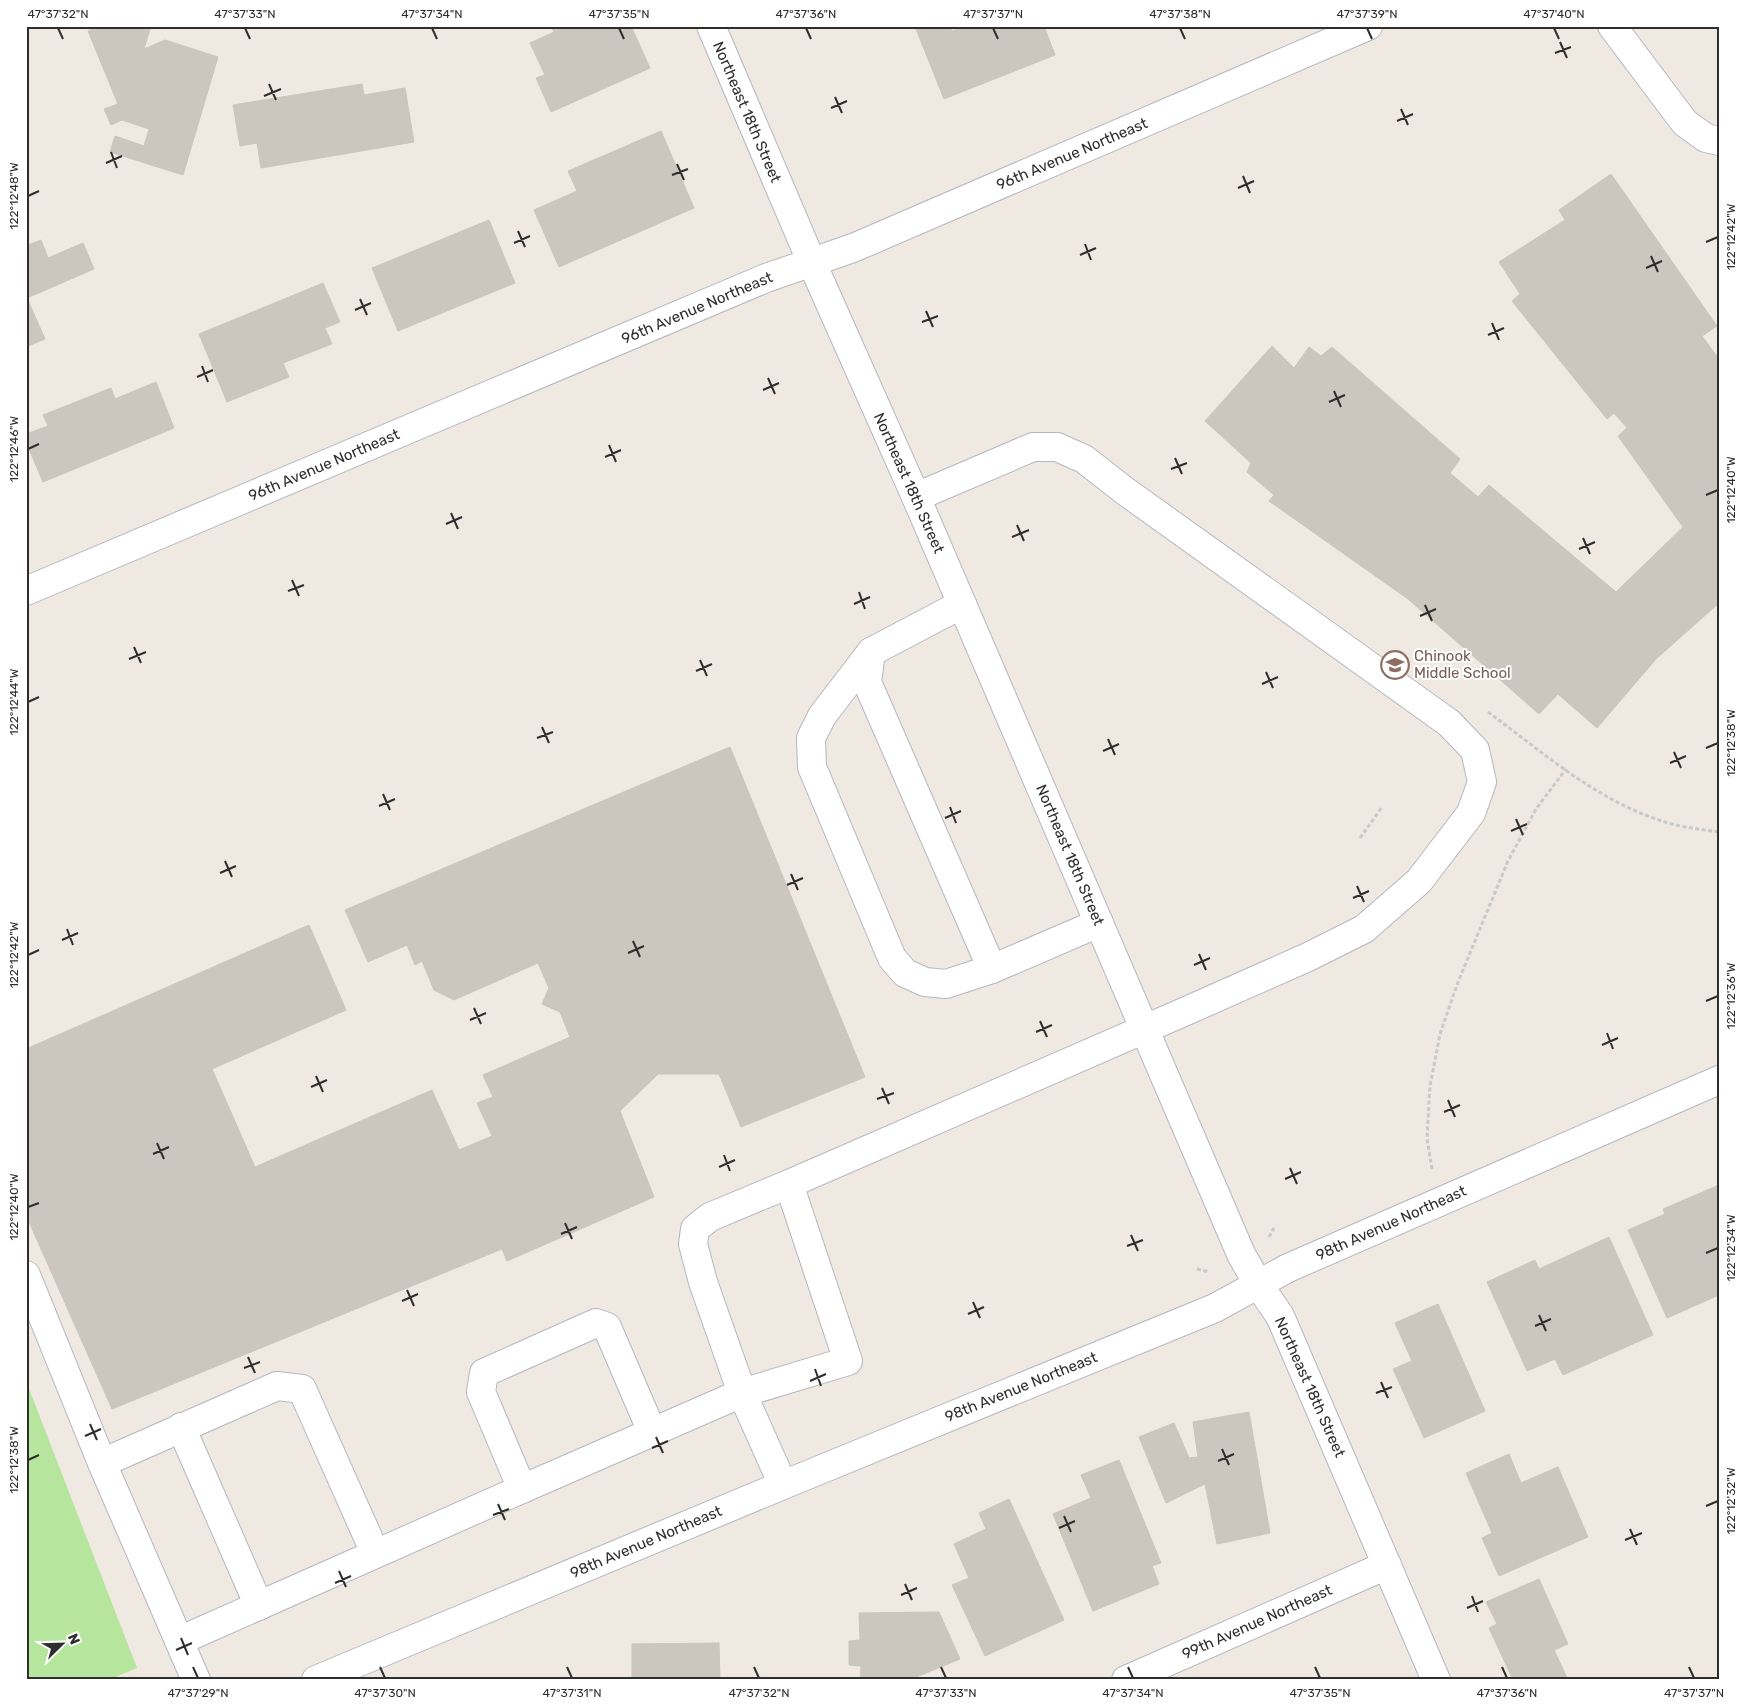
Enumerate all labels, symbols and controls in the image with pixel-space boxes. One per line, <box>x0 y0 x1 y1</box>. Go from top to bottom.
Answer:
text: 47°37'32"N <box>27 7 89 21</box>
text: 47°37'33"N <box>214 7 276 21</box>
text: 47°37'34"N <box>401 7 463 21</box>
text: 47°37'35"N <box>588 7 650 21</box>
text: 47°37'36"N <box>776 7 836 21</box>
text: 47°37'37"N <box>963 7 1023 21</box>
text: 47°37'38"N <box>1149 7 1211 21</box>
text: 47°37'39"N <box>1336 7 1398 21</box>
text: 47°37'40"N <box>1523 7 1585 21</box>
street label: Northeast 18th Street <box>709 39 785 185</box>
street label: 96th Avenue Northeast <box>994 114 1150 194</box>
text: 122°12'48"W <box>7 162 21 230</box>
text: 122°12'42"W <box>1724 203 1738 270</box>
street label: 96th Avenue Northeast <box>619 268 775 348</box>
street label: Northeast 18th Street <box>870 410 948 556</box>
text: 122°12'46"W <box>7 415 21 482</box>
street label: 96th Avenue Northeast <box>246 425 402 505</box>
text: 122°12'40"W <box>1724 456 1738 524</box>
place label: Chinook Middle School <box>1414 647 1511 682</box>
school or university icon: Chinook Middle School <box>1380 650 1410 680</box>
text: 122°12'44"W <box>7 668 21 735</box>
text: 122°12'38"W <box>1724 709 1738 777</box>
street label: Northeast 18th Street <box>1032 782 1108 928</box>
text: 122°12'42"W <box>7 921 21 988</box>
text: 122°12'36"W <box>1724 962 1738 1029</box>
text: 122°12'40"W <box>7 1173 21 1241</box>
street label: 98th Avenue Northeast <box>1313 1182 1469 1264</box>
text: 122°12'34"W <box>1724 1214 1738 1282</box>
street label: Northeast 18th Street <box>1271 1314 1349 1460</box>
street label: 98th Avenue Northeast <box>942 1348 1100 1426</box>
text: 122°12'38"W <box>7 1426 21 1494</box>
text: 122°12'32"W <box>1724 1467 1738 1535</box>
street label: 98th Avenue Northeast <box>568 1502 725 1582</box>
street label: 99th Avenue Northeast <box>1179 1581 1335 1663</box>
north arrow <box>38 1618 88 1668</box>
text: N <box>64 1631 83 1647</box>
text: 47°37'29"N <box>167 1686 229 1700</box>
text: 47°37'30"N <box>354 1686 416 1700</box>
text: 47°37'31"N <box>543 1686 602 1700</box>
text: 47°37'32"N <box>728 1686 790 1700</box>
text: 47°37'33"N <box>915 1686 977 1700</box>
text: 47°37'34"N <box>1102 1686 1164 1700</box>
text: 47°37'35"N <box>1289 1686 1351 1700</box>
text: 47°37'36"N <box>1477 1686 1537 1700</box>
text: 47°37'37"N <box>1664 1686 1724 1700</box>

